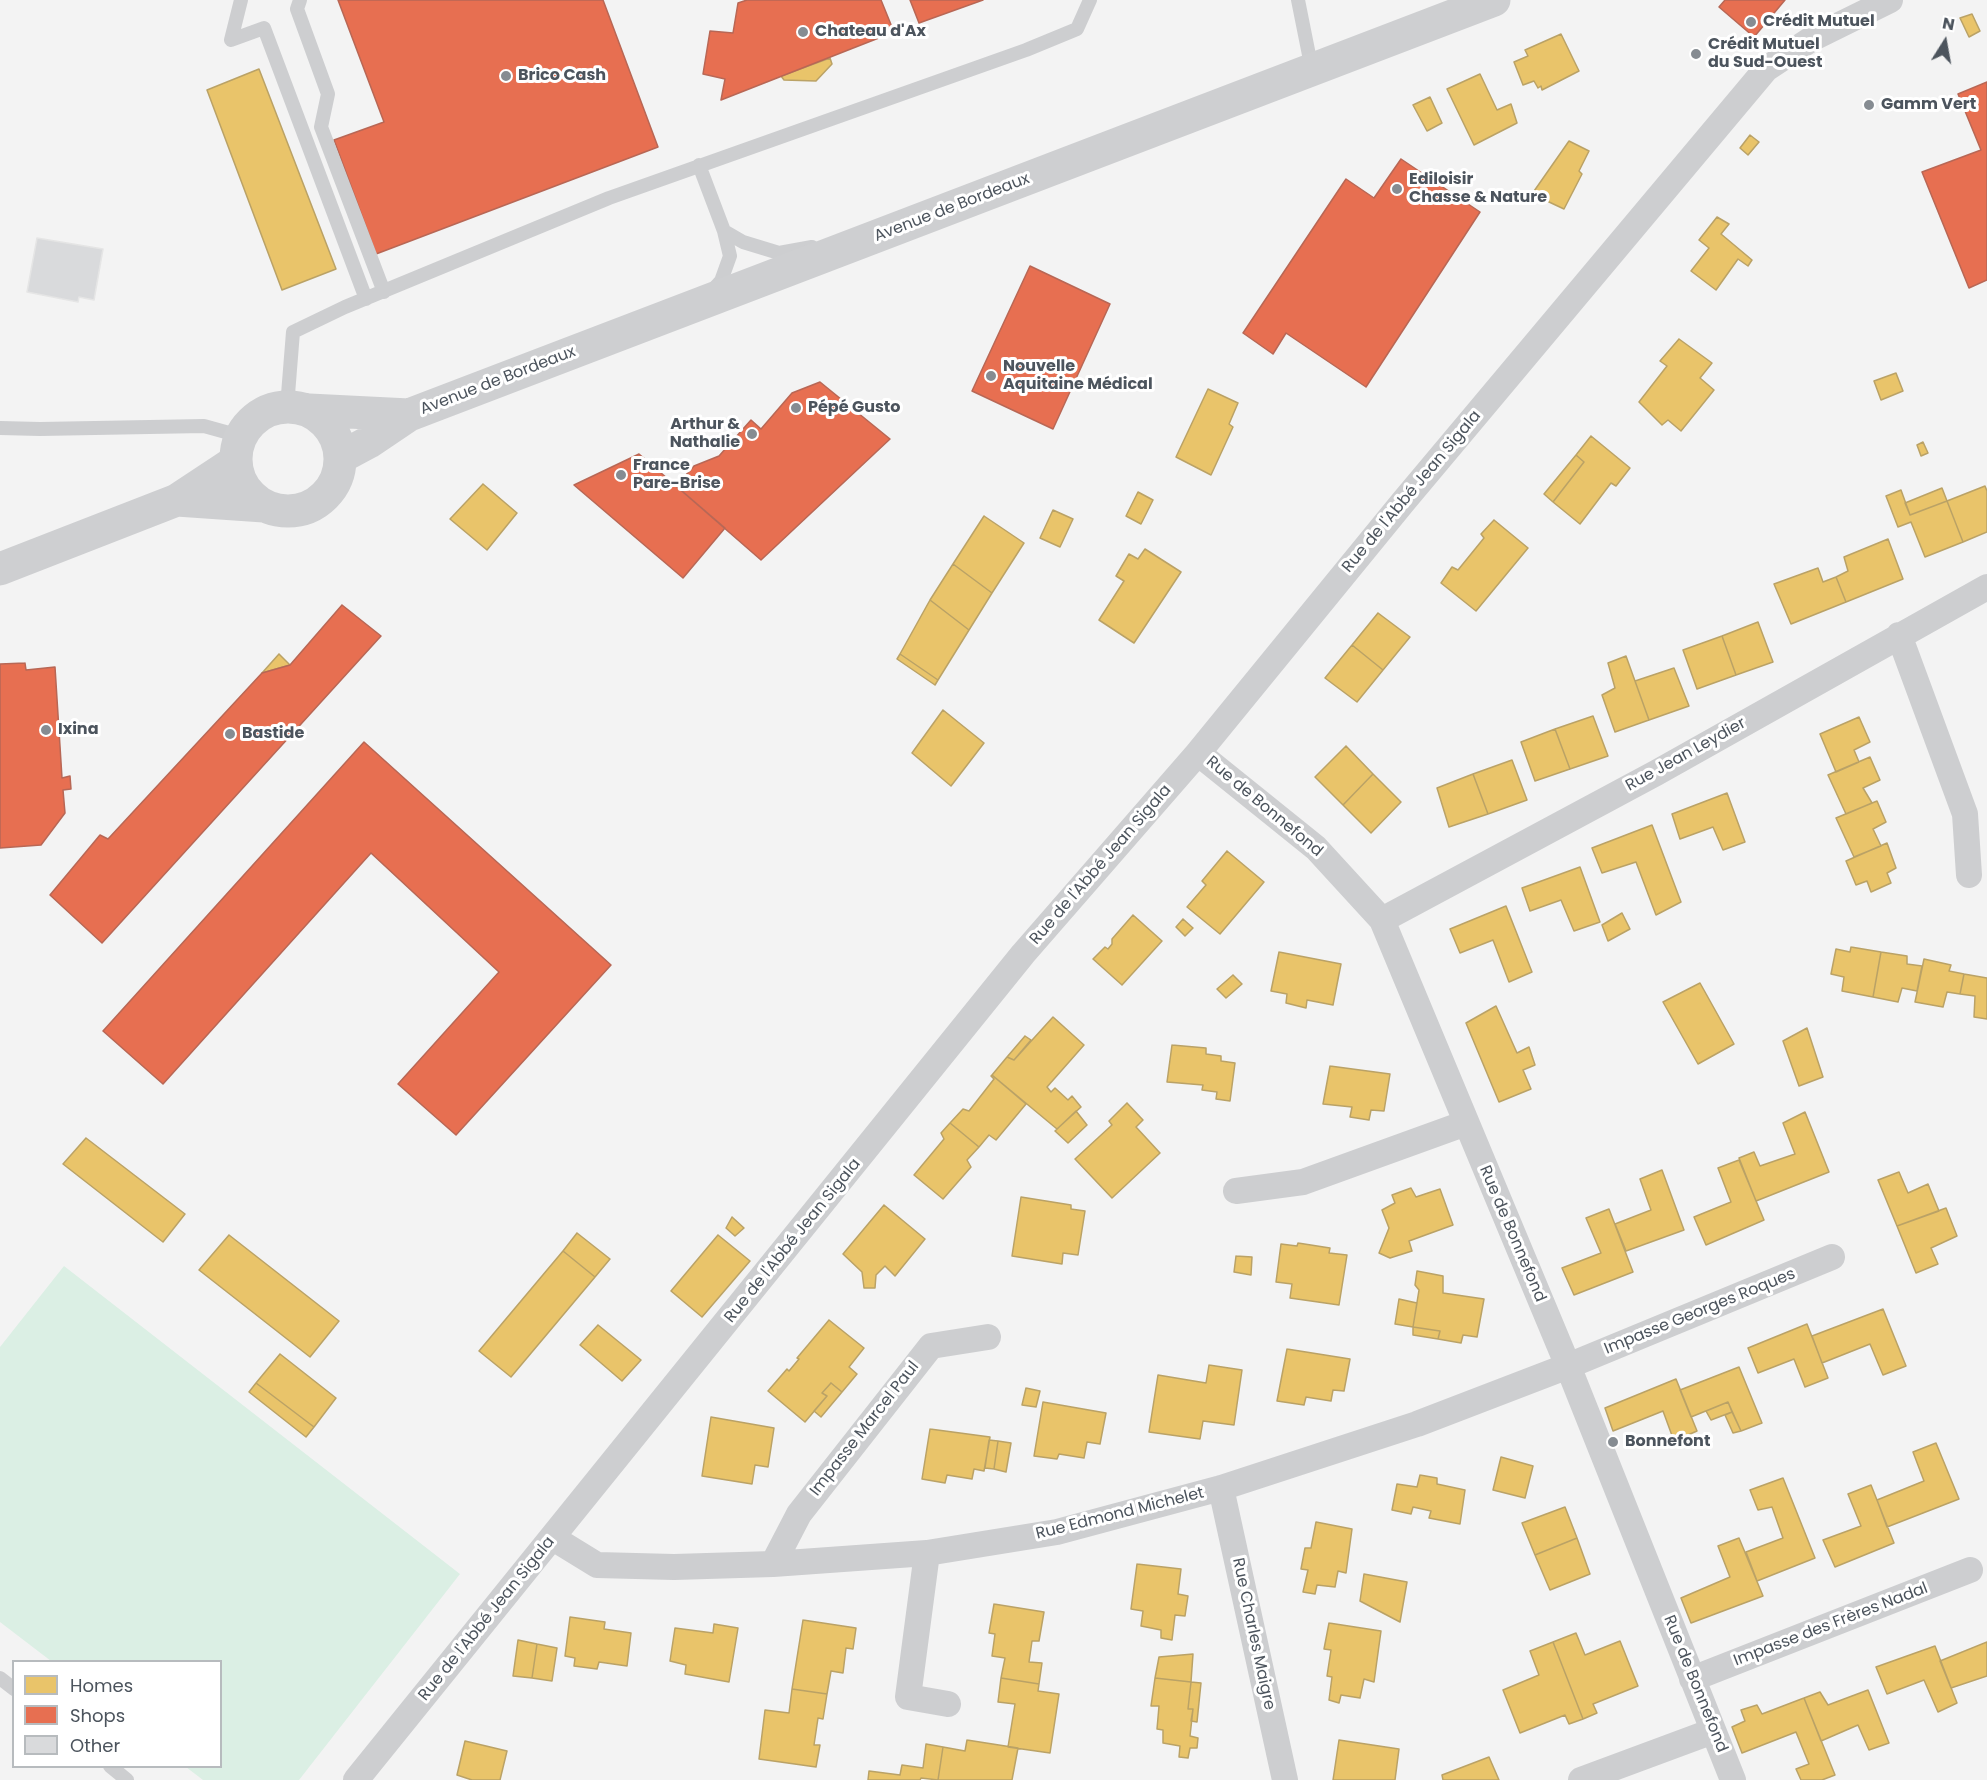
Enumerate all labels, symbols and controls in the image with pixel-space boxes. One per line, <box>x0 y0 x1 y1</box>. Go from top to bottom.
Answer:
text: N <box>1940 11 1957 36</box>
place label: Crédit Mutuel <box>1763 12 1875 32</box>
north arrow <box>1915 12 1975 72</box>
marker: Crédit Mutuel <box>1744 15 1758 29</box>
place label: Chateau d'Ax <box>815 22 926 42</box>
marker: Chateau d'Ax <box>796 25 810 39</box>
place label: Crédit Mutuel du Sud-Ouest <box>1708 35 1822 73</box>
marker: Crédit Mutuel du Sud-Ouest <box>1689 47 1703 61</box>
place label: Brico Cash <box>518 66 606 86</box>
marker: Brico Cash <box>499 69 513 83</box>
place label: Gamm Vert <box>1881 95 1976 115</box>
marker: Gamm Vert <box>1862 98 1876 112</box>
street label: Avenue de Bordeaux <box>872 170 1032 246</box>
place label: Ediloisir Chasse & Nature <box>1409 170 1547 208</box>
marker: Ediloisir Chasse & Nature <box>1390 182 1404 196</box>
street label: Avenue de Bordeaux <box>418 343 578 419</box>
place label: Nouvelle Aquitaine Médical <box>1003 357 1153 395</box>
marker: Nouvelle Aquitaine Médical <box>984 369 998 383</box>
place label: Pépé Gusto <box>808 398 901 418</box>
marker: Pépé Gusto <box>789 401 803 415</box>
street label: Rue de l'Abbé Jean Sigala <box>1339 407 1485 577</box>
place label: Arthur & Nathalie <box>670 415 740 453</box>
marker: Arthur & Nathalie <box>745 427 759 441</box>
place label: France Pare-Brise <box>633 456 721 494</box>
marker: France Pare-Brise <box>614 468 628 482</box>
street label: Rue Jean Leydier <box>1623 714 1749 796</box>
place label: Ixina <box>58 720 98 740</box>
marker: Ixina <box>39 723 53 737</box>
place label: Bastide <box>242 724 304 744</box>
marker: Bastide <box>223 727 237 741</box>
street label: Rue de Bonnefond <box>1202 753 1326 861</box>
street label: Rue de l'Abbé Jean Sigala <box>1026 781 1176 949</box>
street label: Rue de l'Abbé Jean Sigala <box>721 1155 865 1327</box>
street label: Rue de Bonnefond <box>1475 1163 1549 1305</box>
street label: Impasse Georges Roques <box>1602 1265 1798 1359</box>
street label: Impasse Marcel Paul <box>806 1358 924 1500</box>
place label: Bonnefont <box>1625 1432 1710 1452</box>
marker: Bonnefont <box>1606 1435 1620 1449</box>
street label: Rue Edmond Michelet <box>1034 1484 1206 1544</box>
street label: Rue de l'Abbé Jean Sigala <box>415 1533 559 1705</box>
street label: Rue Charles Maigre <box>1227 1556 1279 1712</box>
street label: Impasse des Frères Nadal <box>1731 1579 1931 1671</box>
street label: Rue de Bonnefond <box>1659 1613 1731 1755</box>
legend <box>12 1660 222 1768</box>
text: Homes <box>70 1673 133 1698</box>
text: Shops <box>70 1703 125 1728</box>
text: Other <box>70 1733 120 1758</box>

